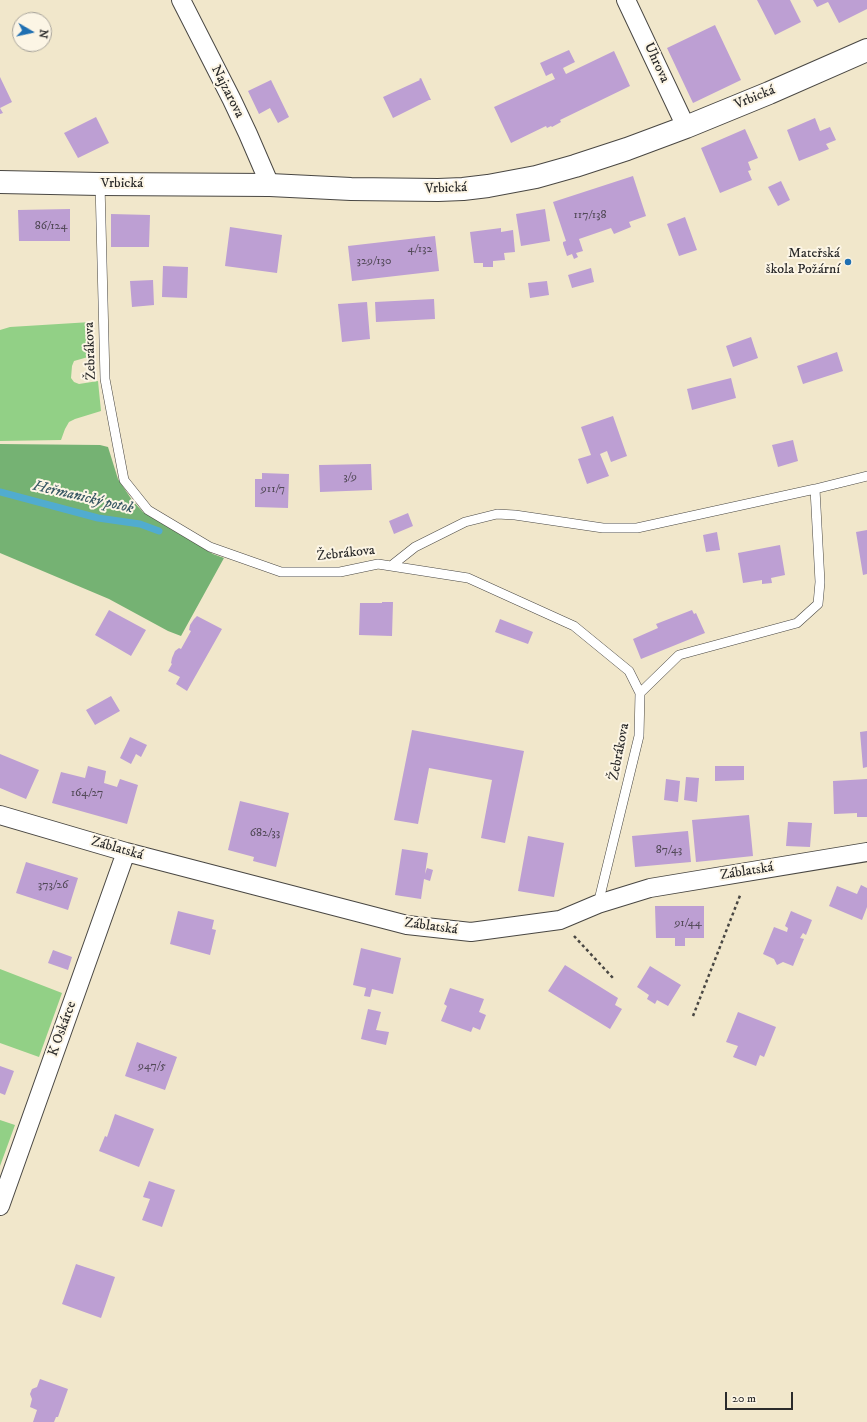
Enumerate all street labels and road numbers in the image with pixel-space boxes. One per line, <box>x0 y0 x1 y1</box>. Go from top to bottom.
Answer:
street label: Uhrova <box>639 40 673 86</box>
street label: Najzarova <box>207 63 247 121</box>
street label: Vrbická <box>732 82 778 114</box>
street label: Vrbická <box>101 176 143 192</box>
street label: Vrbická <box>425 180 467 198</box>
street label: Žebrákova <box>82 322 100 380</box>
street label: Žebrákova <box>316 543 376 565</box>
street label: Žebrákova <box>606 722 634 782</box>
street label: Záblatská <box>89 834 145 864</box>
street label: Záblatská <box>719 860 775 884</box>
street label: Záblatská <box>403 915 459 939</box>
street label: K Oskárce <box>45 999 81 1059</box>

